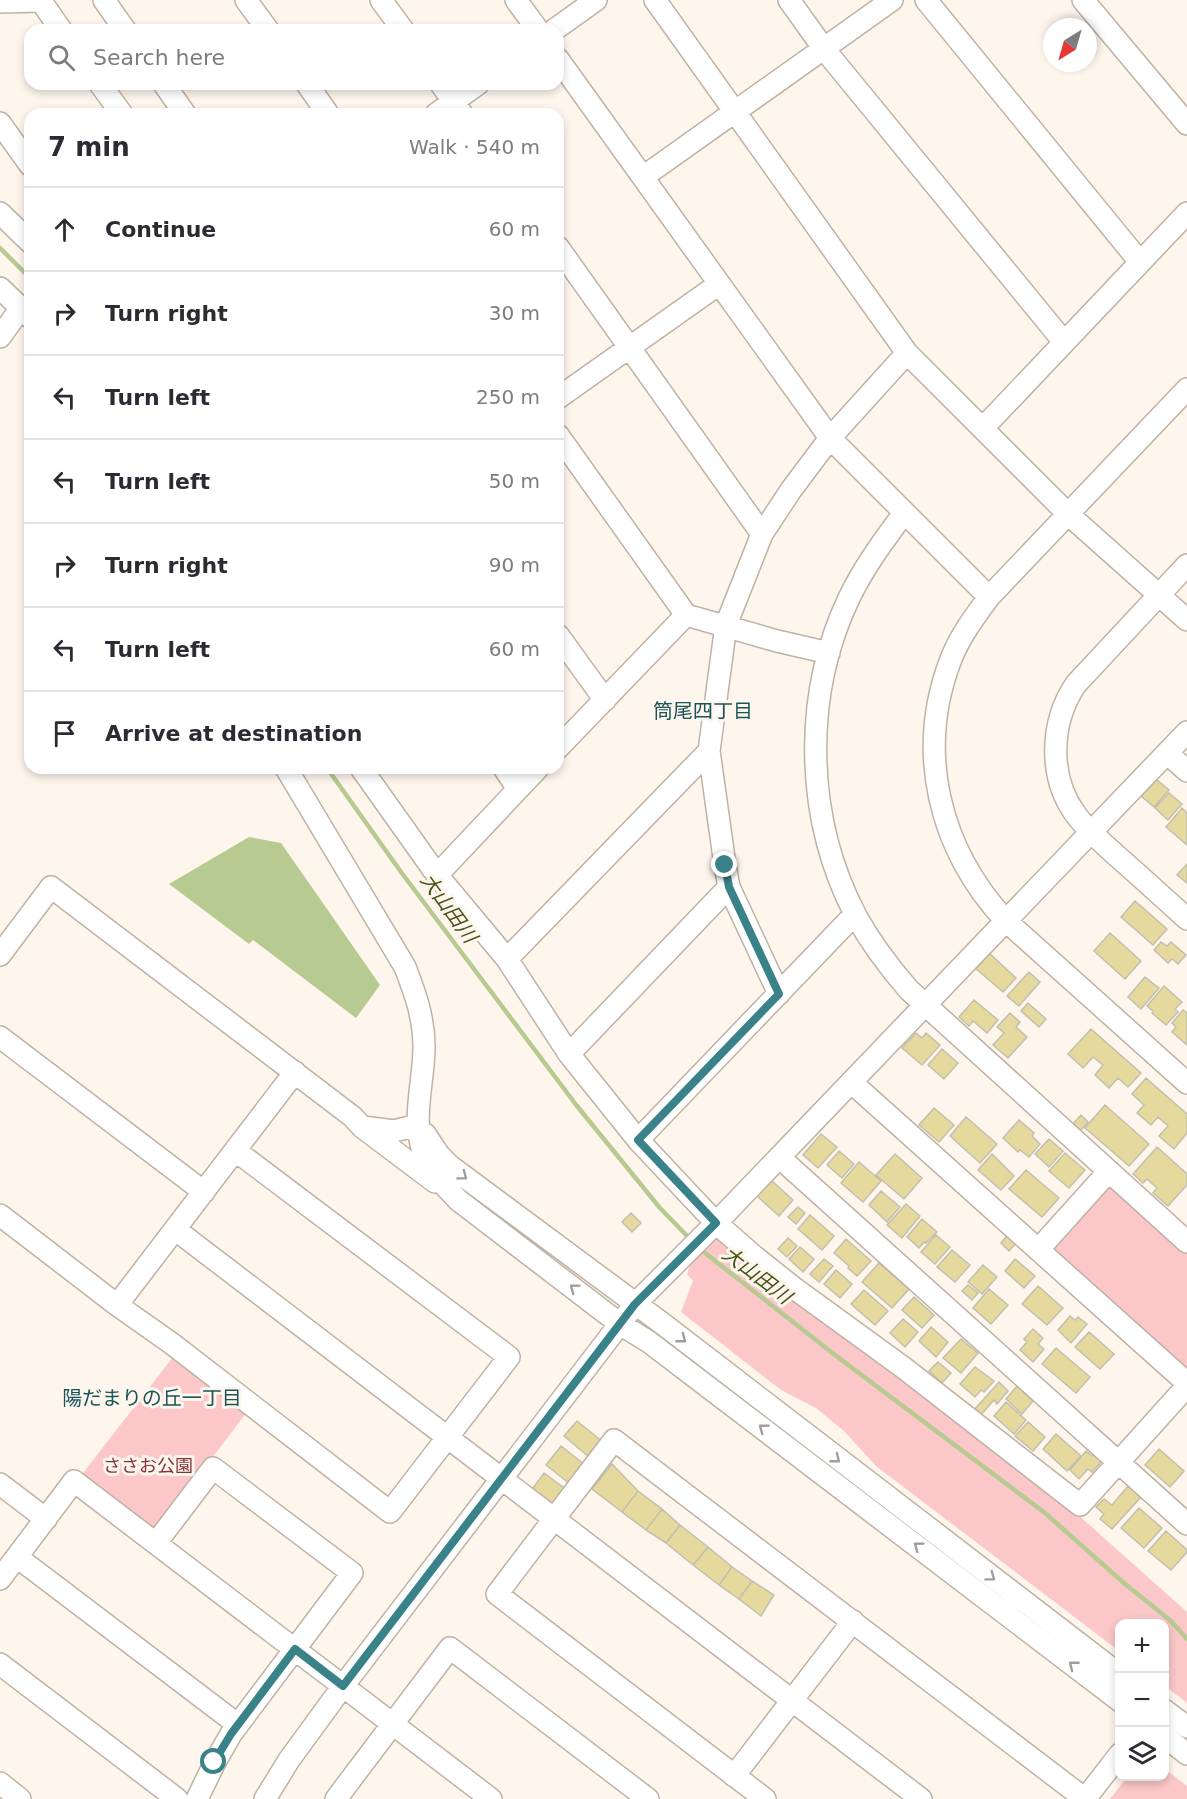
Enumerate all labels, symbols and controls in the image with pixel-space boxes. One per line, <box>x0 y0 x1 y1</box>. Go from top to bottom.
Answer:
north arrow <box>1043 18 1097 72</box>
search box <box>24 24 564 90</box>
icon: search <box>45 41 78 74</box>
text: Search here <box>93 45 225 70</box>
text: 7 min <box>48 132 130 162</box>
text: Walk · 540 m <box>409 135 540 159</box>
icon: ahead <box>48 213 81 246</box>
text: Continue <box>105 217 216 242</box>
text: 60 m <box>489 217 540 241</box>
icon: right <box>48 297 81 330</box>
text: Turn right <box>105 301 228 326</box>
text: 30 m <box>489 301 540 325</box>
icon: left <box>48 381 81 414</box>
text: Turn left <box>105 385 210 410</box>
text: 250 m <box>476 385 540 409</box>
icon: left <box>48 465 81 498</box>
text: Turn left <box>105 469 210 494</box>
text: 50 m <box>489 469 540 493</box>
icon: right <box>48 549 81 582</box>
text: Turn right <box>105 553 228 578</box>
text: 90 m <box>489 553 540 577</box>
icon: left <box>48 633 81 666</box>
text: Turn left <box>105 637 210 662</box>
text: 60 m <box>489 637 540 661</box>
district label: 筒尾四丁目 <box>653 699 753 723</box>
icon: arrive <box>48 717 81 750</box>
text: Arrive at destination <box>105 721 362 746</box>
route end <box>711 851 737 877</box>
water label: 大山田川 <box>416 869 483 949</box>
one-way arrow <box>457 1169 468 1180</box>
water label: 大山田川 <box>718 1241 798 1310</box>
one-way arrow <box>569 1284 580 1295</box>
one-way arrow <box>675 1332 686 1343</box>
district label: 陽だまりの丘一丁目 <box>62 1386 242 1410</box>
one-way arrow <box>759 1425 770 1436</box>
one-way arrow <box>829 1451 840 1462</box>
park label: ささお公園 <box>103 1455 193 1476</box>
one-way arrow <box>914 1543 925 1554</box>
one-way arrow <box>984 1570 995 1581</box>
map controls <box>1115 1619 1169 1781</box>
button: + <box>1115 1619 1169 1673</box>
one-way arrow <box>1069 1662 1080 1673</box>
button: − <box>1115 1673 1169 1727</box>
button: layers <box>1115 1727 1169 1781</box>
route start <box>200 1748 226 1774</box>

